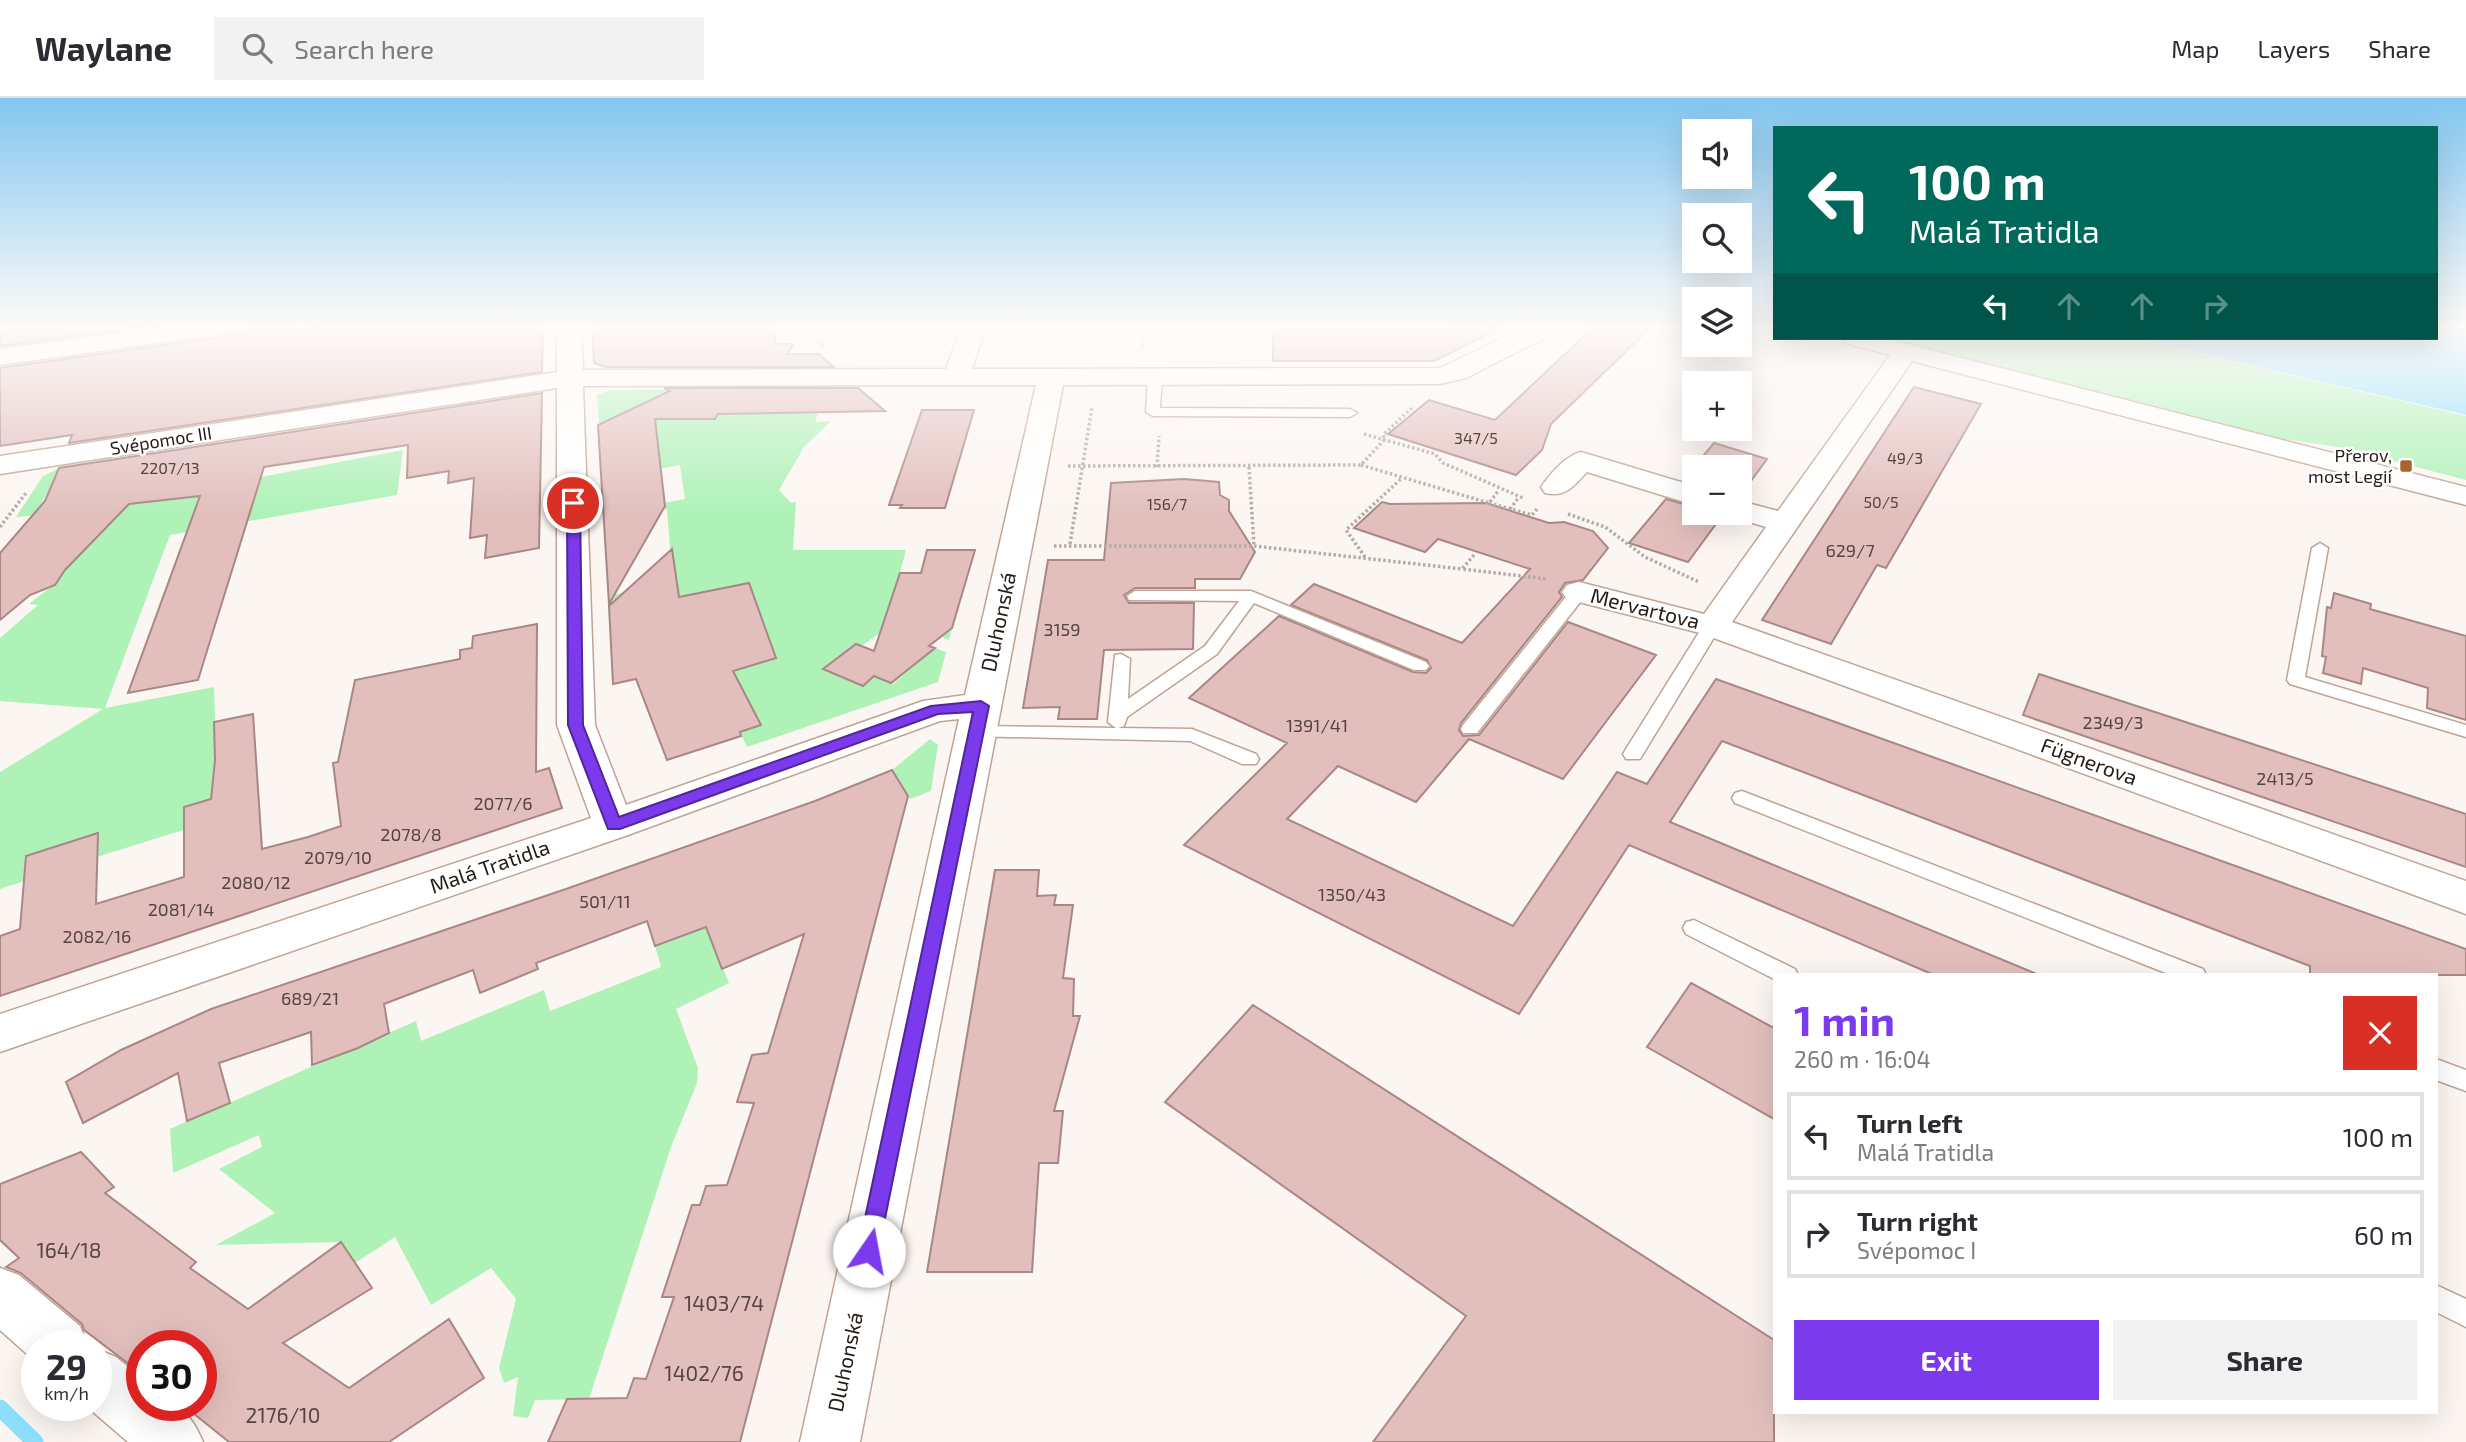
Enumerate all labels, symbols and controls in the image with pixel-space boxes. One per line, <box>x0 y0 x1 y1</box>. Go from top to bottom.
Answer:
search box <box>214 17 704 80</box>
text: Waylane <box>35 28 172 68</box>
icon: search <box>238 29 276 67</box>
text: Search here <box>294 33 434 64</box>
text: Map <box>2171 34 2219 63</box>
text: Layers <box>2257 34 2330 63</box>
text: Share <box>2368 34 2431 63</box>
map controls <box>1682 119 1752 525</box>
button: sound <box>1682 119 1752 189</box>
text: 100 m <box>1909 151 2046 210</box>
icon: left <box>1794 154 1885 245</box>
button: search <box>1682 203 1752 273</box>
text: Malá Tratidla <box>1909 211 2100 249</box>
button: layers <box>1682 287 1752 357</box>
icon: left <box>1977 287 2015 325</box>
icon: ahead <box>2050 287 2088 325</box>
icon: ahead <box>2123 287 2161 325</box>
icon: right <box>2196 287 2234 325</box>
button: + <box>1682 371 1752 441</box>
street label: Svépomoc III <box>108 421 213 459</box>
house number: 347/5 <box>1454 428 1498 447</box>
place label: Přerov, most Legií <box>2308 444 2393 487</box>
house number: 49/3 <box>1887 448 1923 467</box>
button: − <box>1682 455 1752 525</box>
house number: 2207/13 <box>140 458 200 477</box>
marker: Přerov, most Legií <box>2398 458 2414 474</box>
pin <box>543 473 603 533</box>
icon: arrive <box>554 484 592 522</box>
house number: 50/5 <box>1863 492 1899 511</box>
house number: 156/7 <box>1147 494 1187 513</box>
house number: 629/7 <box>1825 539 1875 561</box>
street label: Dluhonská <box>975 570 1020 674</box>
street label: Mervartova <box>1588 582 1702 633</box>
house number: 3159 <box>1043 618 1081 640</box>
house number: 2349/3 <box>2083 711 2143 733</box>
house number: 1391/41 <box>1286 714 1348 736</box>
street label: Fügnerova <box>2038 732 2141 790</box>
house number: 2413/5 <box>2256 767 2314 789</box>
house number: 2077/6 <box>473 792 533 814</box>
house number: 2078/8 <box>380 823 442 845</box>
street label: Malá Tratidla <box>426 833 553 898</box>
house number: 2079/10 <box>304 846 372 868</box>
house number: 2080/12 <box>221 871 291 893</box>
house number: 1350/43 <box>1318 883 1386 905</box>
house number: 501/11 <box>579 890 631 912</box>
house number: 2081/14 <box>148 898 214 920</box>
house number: 2082/16 <box>63 925 131 947</box>
house number: 689/21 <box>281 987 339 1009</box>
text: 1 min <box>1794 994 1895 1044</box>
button: close <box>2343 996 2417 1070</box>
text: 260 m · 16:04 <box>1794 1045 1931 1073</box>
text: Turn left <box>1857 1107 1963 1138</box>
icon: left <box>1798 1117 1836 1155</box>
text: 100 m <box>2343 1121 2413 1152</box>
text: Malá Tratidla <box>1857 1138 1994 1166</box>
text: Turn right <box>1857 1205 1978 1236</box>
position arrow <box>832 1214 906 1288</box>
icon: right <box>1798 1215 1836 1253</box>
text: 60 m <box>2354 1219 2413 1250</box>
text: Svépomoc I <box>1857 1236 1976 1264</box>
house number: 164/18 <box>36 1237 102 1262</box>
house number: 1403/74 <box>684 1290 764 1315</box>
street label: Dluhonská <box>822 1310 867 1414</box>
button: Exit <box>1794 1320 2099 1400</box>
button: Share <box>2113 1320 2417 1400</box>
speed limit sign: 30 <box>126 1330 217 1421</box>
text: 29 <box>46 1345 87 1387</box>
house number: 1402/76 <box>664 1360 744 1385</box>
text: km/h <box>44 1382 89 1404</box>
house number: 2176/10 <box>246 1402 320 1427</box>

